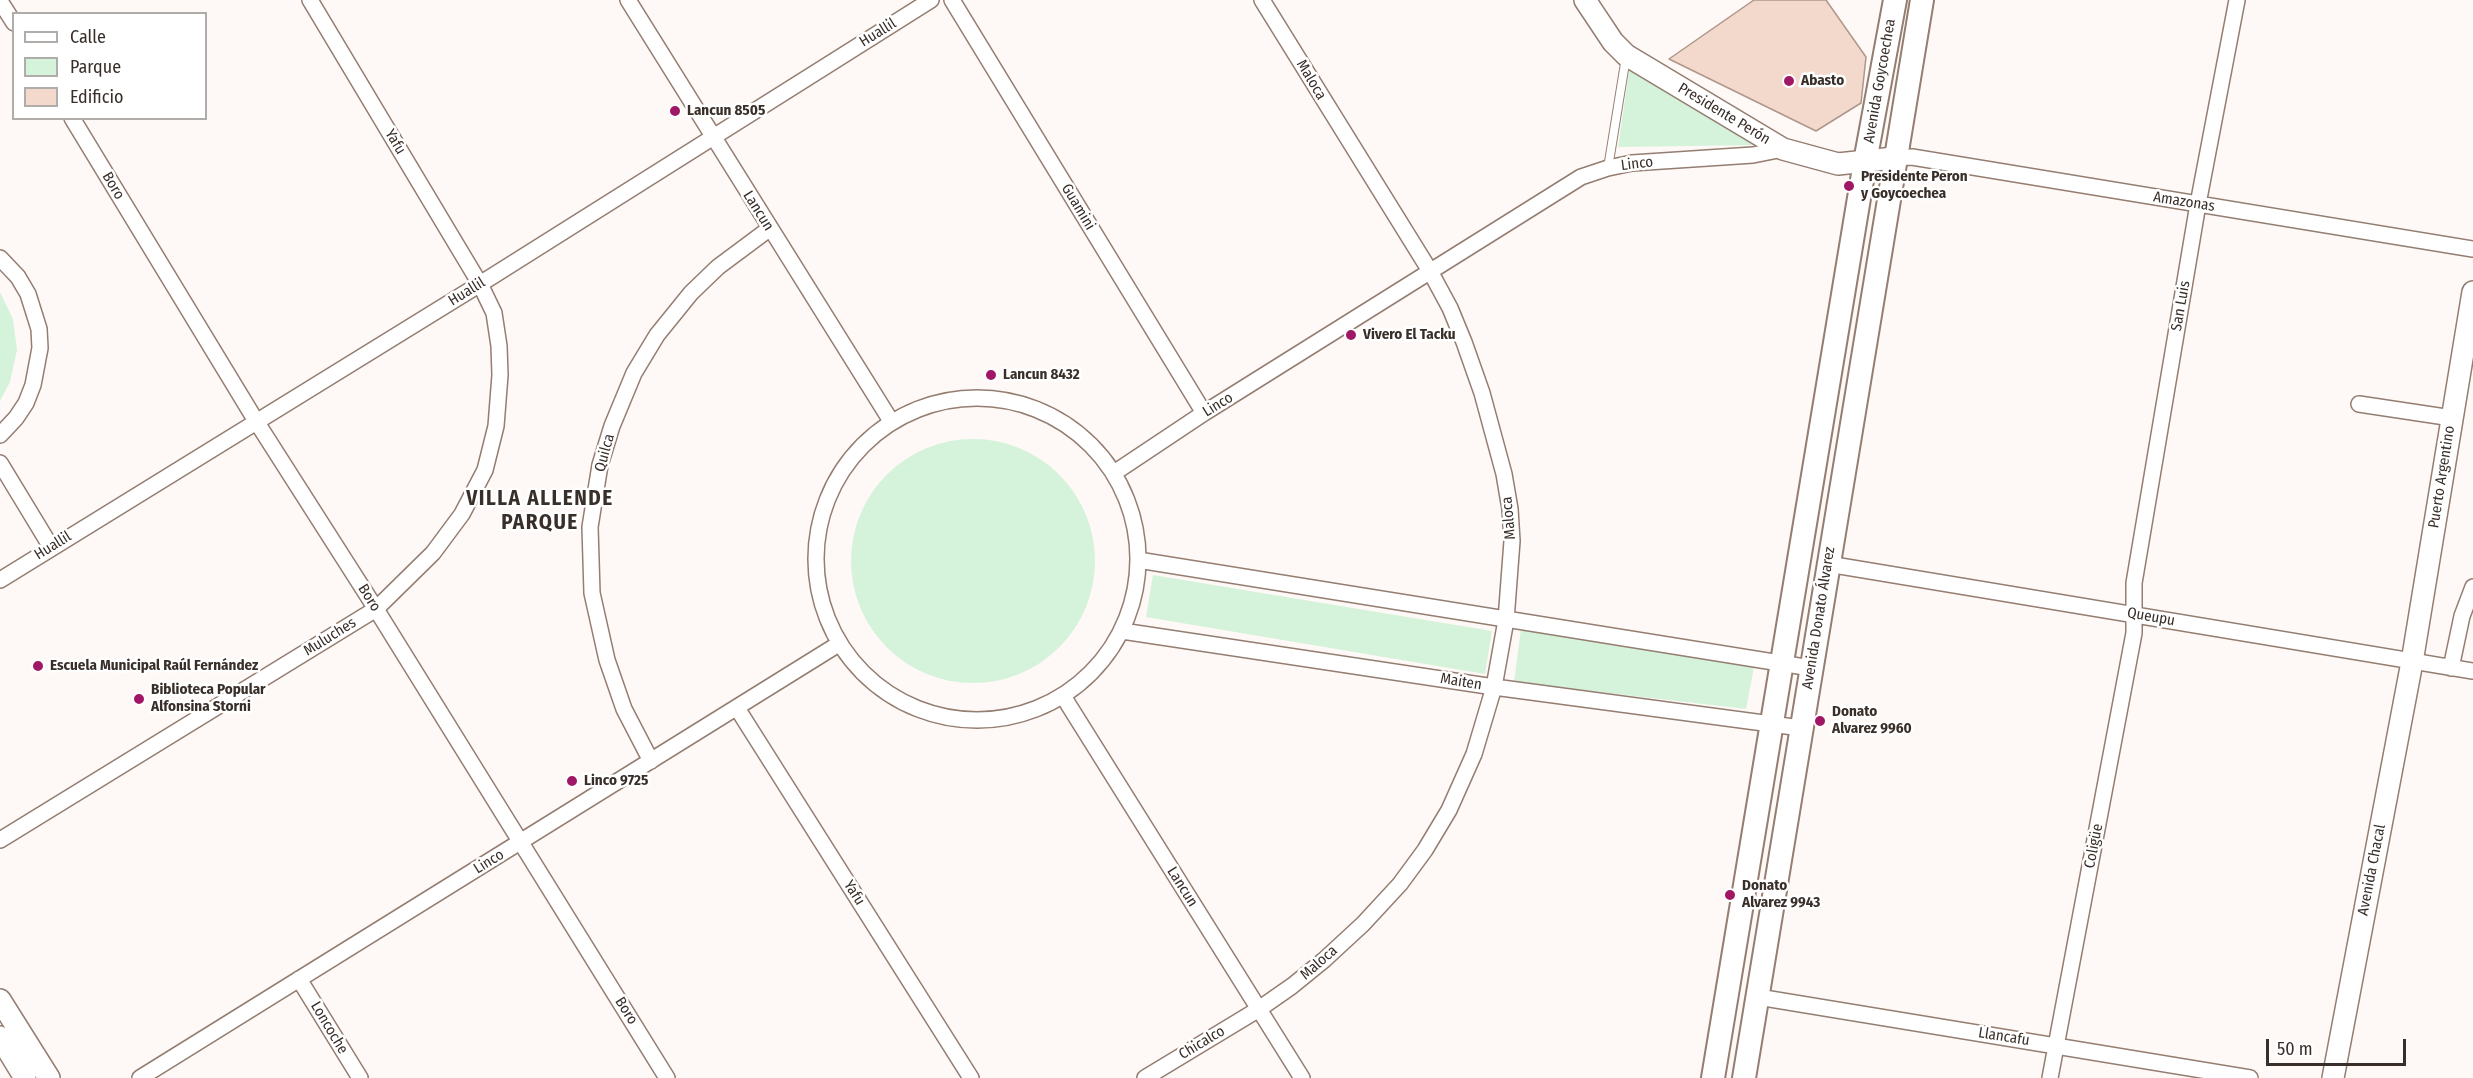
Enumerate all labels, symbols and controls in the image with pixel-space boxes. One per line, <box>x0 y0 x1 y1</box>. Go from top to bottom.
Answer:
legend <box>12 12 207 120</box>
street label: Huallil <box>856 15 900 51</box>
street label: Avenida Goycoechea <box>1860 17 1900 145</box>
text: Calle <box>70 26 106 48</box>
text: Parque <box>70 56 121 78</box>
street label: Maloca <box>1292 57 1330 103</box>
place label: Abasto <box>1801 72 1844 90</box>
marker: Abasto <box>1782 74 1796 88</box>
street label: Presidente Perón <box>1675 79 1773 149</box>
text: Edificio <box>70 86 123 108</box>
place label: Lancun 8505 <box>687 102 765 120</box>
marker: Lancun 8505 <box>668 104 682 118</box>
street label: Yafu <box>381 126 409 158</box>
street label: Linco <box>1620 153 1654 175</box>
place label: Presidente Peron y Goycoechea <box>1861 168 1968 203</box>
street label: Boro <box>98 169 128 203</box>
marker: Presidente Peron y Goycoechea <box>1842 179 1856 193</box>
street label: Guamini <box>1057 181 1099 233</box>
street label: Lancun <box>739 188 777 234</box>
street label: Amazonas <box>2152 188 2216 216</box>
street label: Huallil <box>445 274 489 310</box>
street label: San Luis <box>2168 279 2194 333</box>
place label: Vivero El Tacku <box>1363 326 1456 344</box>
marker: Vivero El Tacku <box>1344 328 1358 342</box>
place label: Lancun 8432 <box>1003 366 1080 384</box>
marker: Lancun 8432 <box>984 368 998 382</box>
street label: Linco <box>1200 389 1236 421</box>
street label: Puerto Argentino <box>2425 424 2459 530</box>
street label: Quilca <box>591 432 619 474</box>
district label: VILLA ALLENDE PARQUE <box>466 486 614 536</box>
street label: Maloca <box>1498 496 1520 540</box>
street label: Huallil <box>31 528 75 564</box>
street label: Avenida Donato Álvarez <box>1799 545 1839 691</box>
street label: Boro <box>354 581 384 615</box>
street label: Queupu <box>2126 604 2176 630</box>
street label: Muluches <box>300 614 360 660</box>
place label: Escuela Municipal Raúl Fernández <box>50 657 258 675</box>
marker: Escuela Municipal Raúl Fernández <box>31 659 45 673</box>
street label: Maiten <box>1439 670 1483 694</box>
place label: Biblioteca Popular Alfonsina Storni <box>151 681 266 716</box>
marker: Biblioteca Popular Alfonsina Storni <box>132 692 146 706</box>
place label: Donato Alvarez 9960 <box>1832 703 1912 738</box>
marker: Donato Alvarez 9960 <box>1813 714 1827 728</box>
place label: Linco 9725 <box>584 772 648 790</box>
marker: Linco 9725 <box>565 774 579 788</box>
street label: Coligüe <box>2081 822 2107 870</box>
street label: Avenida Chacal <box>2354 823 2390 917</box>
street label: Linco <box>471 846 507 878</box>
street label: Lancun <box>1163 864 1201 910</box>
street label: Yafu <box>839 877 869 909</box>
place label: Donato Alvarez 9943 <box>1742 877 1820 912</box>
marker: Donato Alvarez 9943 <box>1723 888 1737 902</box>
street label: Maloca <box>1297 942 1341 984</box>
street label: Boro <box>611 994 641 1028</box>
street label: Loncoche <box>306 999 352 1057</box>
street label: Chicalco <box>1176 1022 1228 1064</box>
street label: Llancafu <box>1977 1024 2031 1050</box>
scale bar <box>2269 1027 2408 1065</box>
text: 50 m <box>2277 1038 2313 1060</box>

